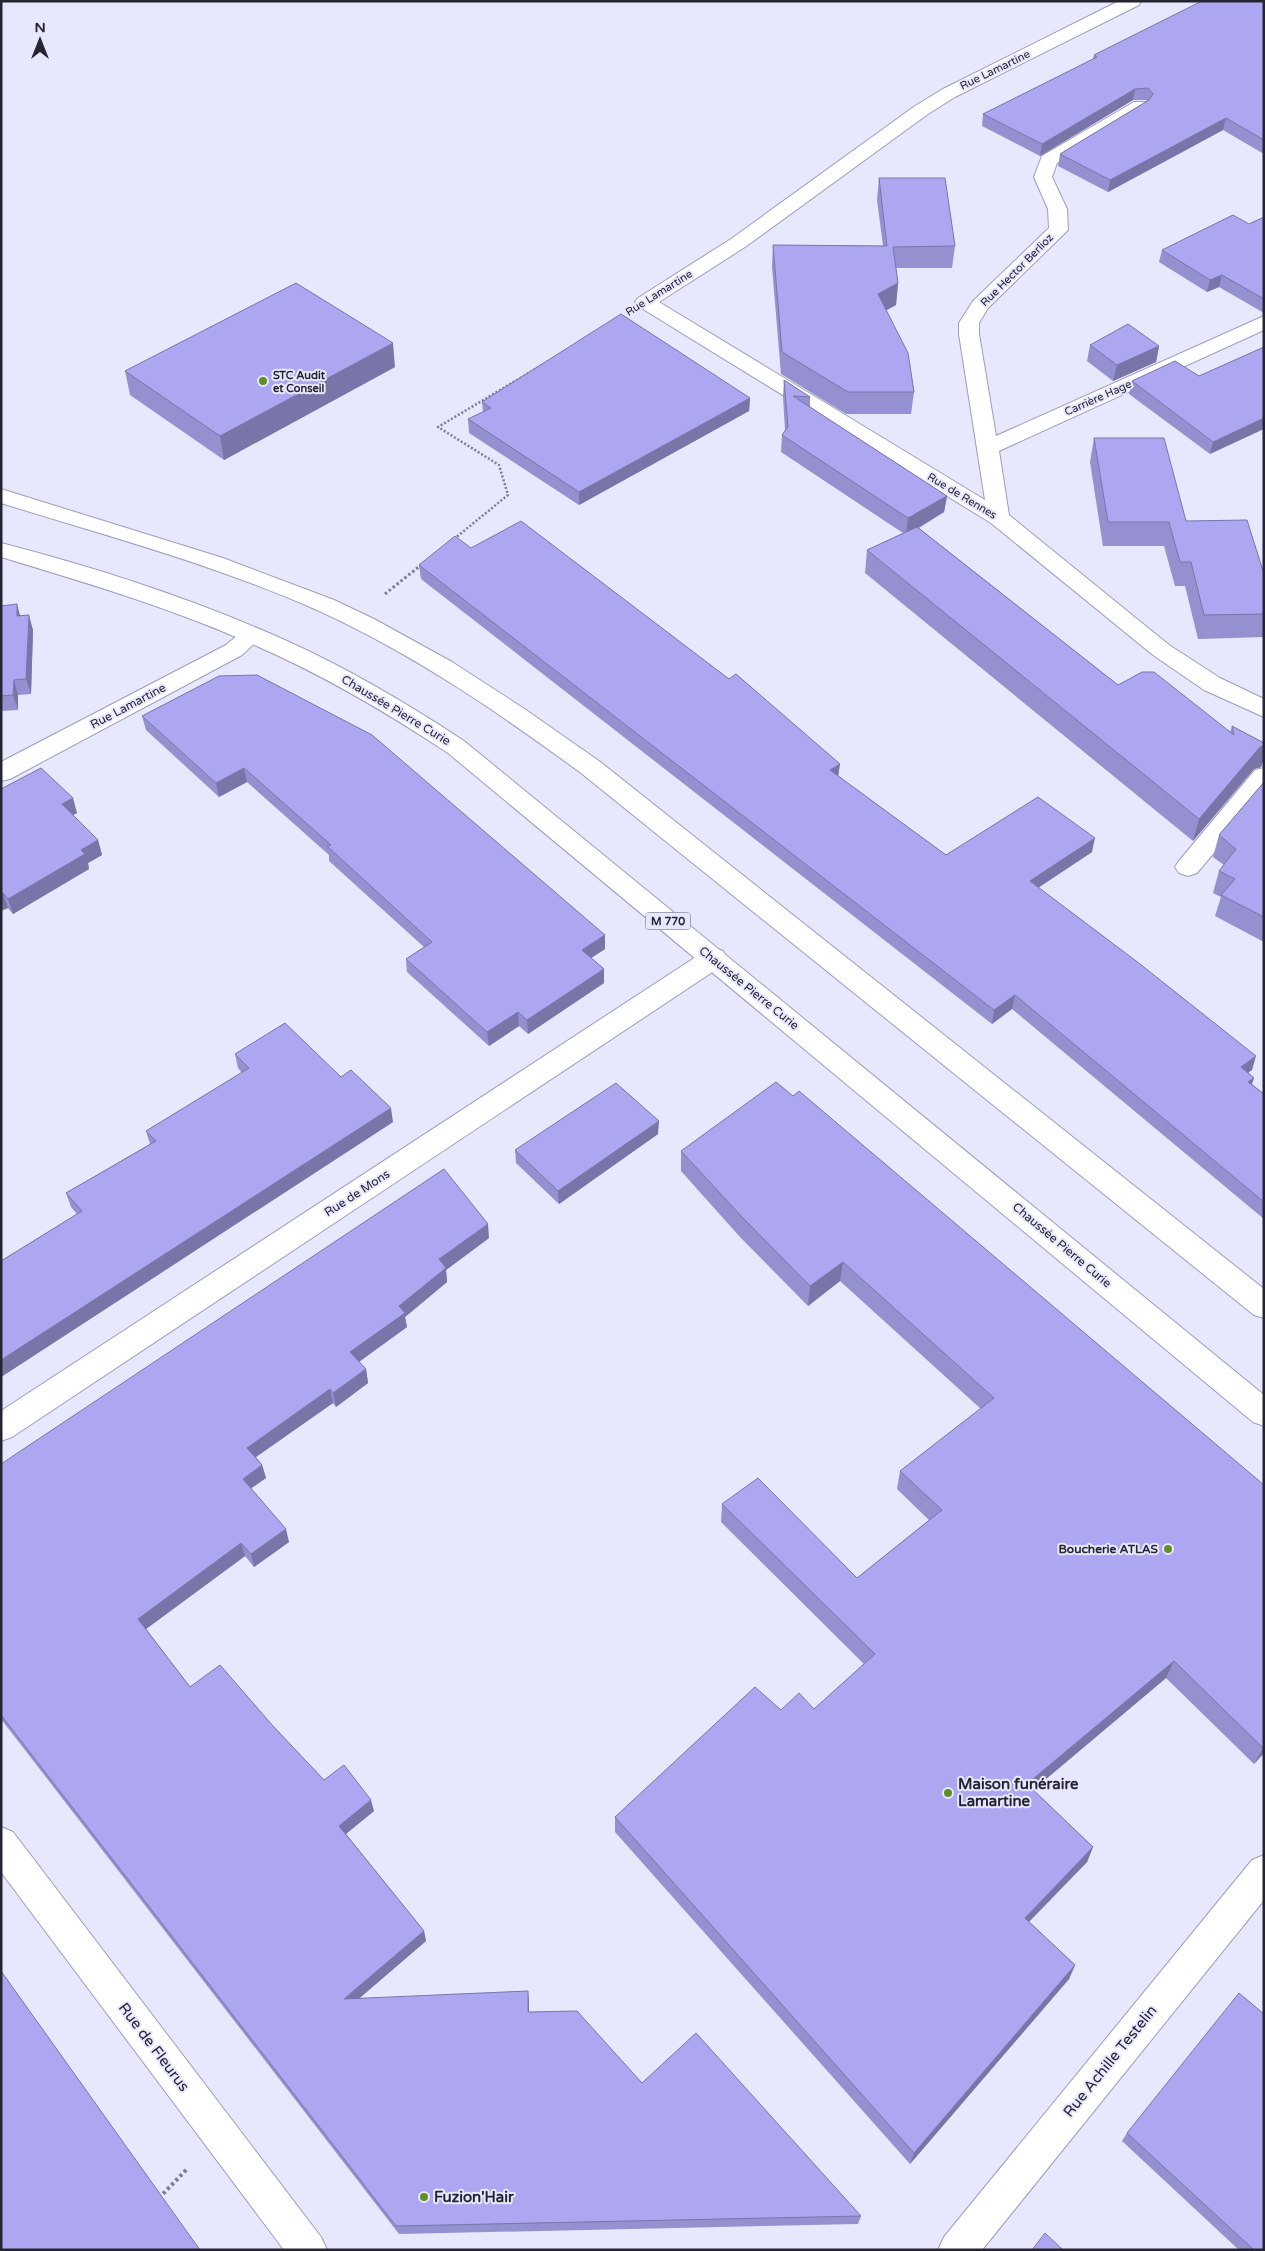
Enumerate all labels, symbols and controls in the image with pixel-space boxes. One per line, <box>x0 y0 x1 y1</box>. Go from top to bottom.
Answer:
north arrow <box>15 15 65 65</box>
text: N <box>34 19 46 36</box>
street label: Rue Lamartine <box>958 47 1032 93</box>
street label: Rue Hector Berlioz <box>978 231 1056 309</box>
street label: Rue Lamartine <box>623 267 695 319</box>
place label: STC Audit et Conseil <box>273 369 326 395</box>
marker: STC Audit et Conseil <box>257 375 269 387</box>
street label: Carrière Hage <box>1062 377 1134 419</box>
street label: Rue de Rennes <box>925 470 999 522</box>
street label: Chaussée Pierre Curie <box>339 672 453 748</box>
street label: Rue Lamartine <box>88 680 168 732</box>
road number: M 770 <box>646 912 690 929</box>
street label: Chaussée Pierre Curie <box>696 943 802 1033</box>
street label: Rue de Mons <box>322 1167 392 1219</box>
street label: Chaussée Pierre Curie <box>1010 1200 1114 1290</box>
place label: Boucherie ATLAS <box>1059 1542 1159 1556</box>
marker: Boucherie ATLAS <box>1162 1543 1174 1555</box>
place label: Maison funéraire Lamartine <box>958 1775 1079 1810</box>
marker: Maison funéraire Lamartine <box>942 1787 954 1799</box>
street label: Rue de Fleurus <box>115 1999 193 2095</box>
street label: Rue Achille Testelin <box>1059 2002 1161 2120</box>
place label: Fuzion'Hair <box>434 2188 514 2206</box>
marker: Fuzion'Hair <box>418 2191 430 2203</box>

